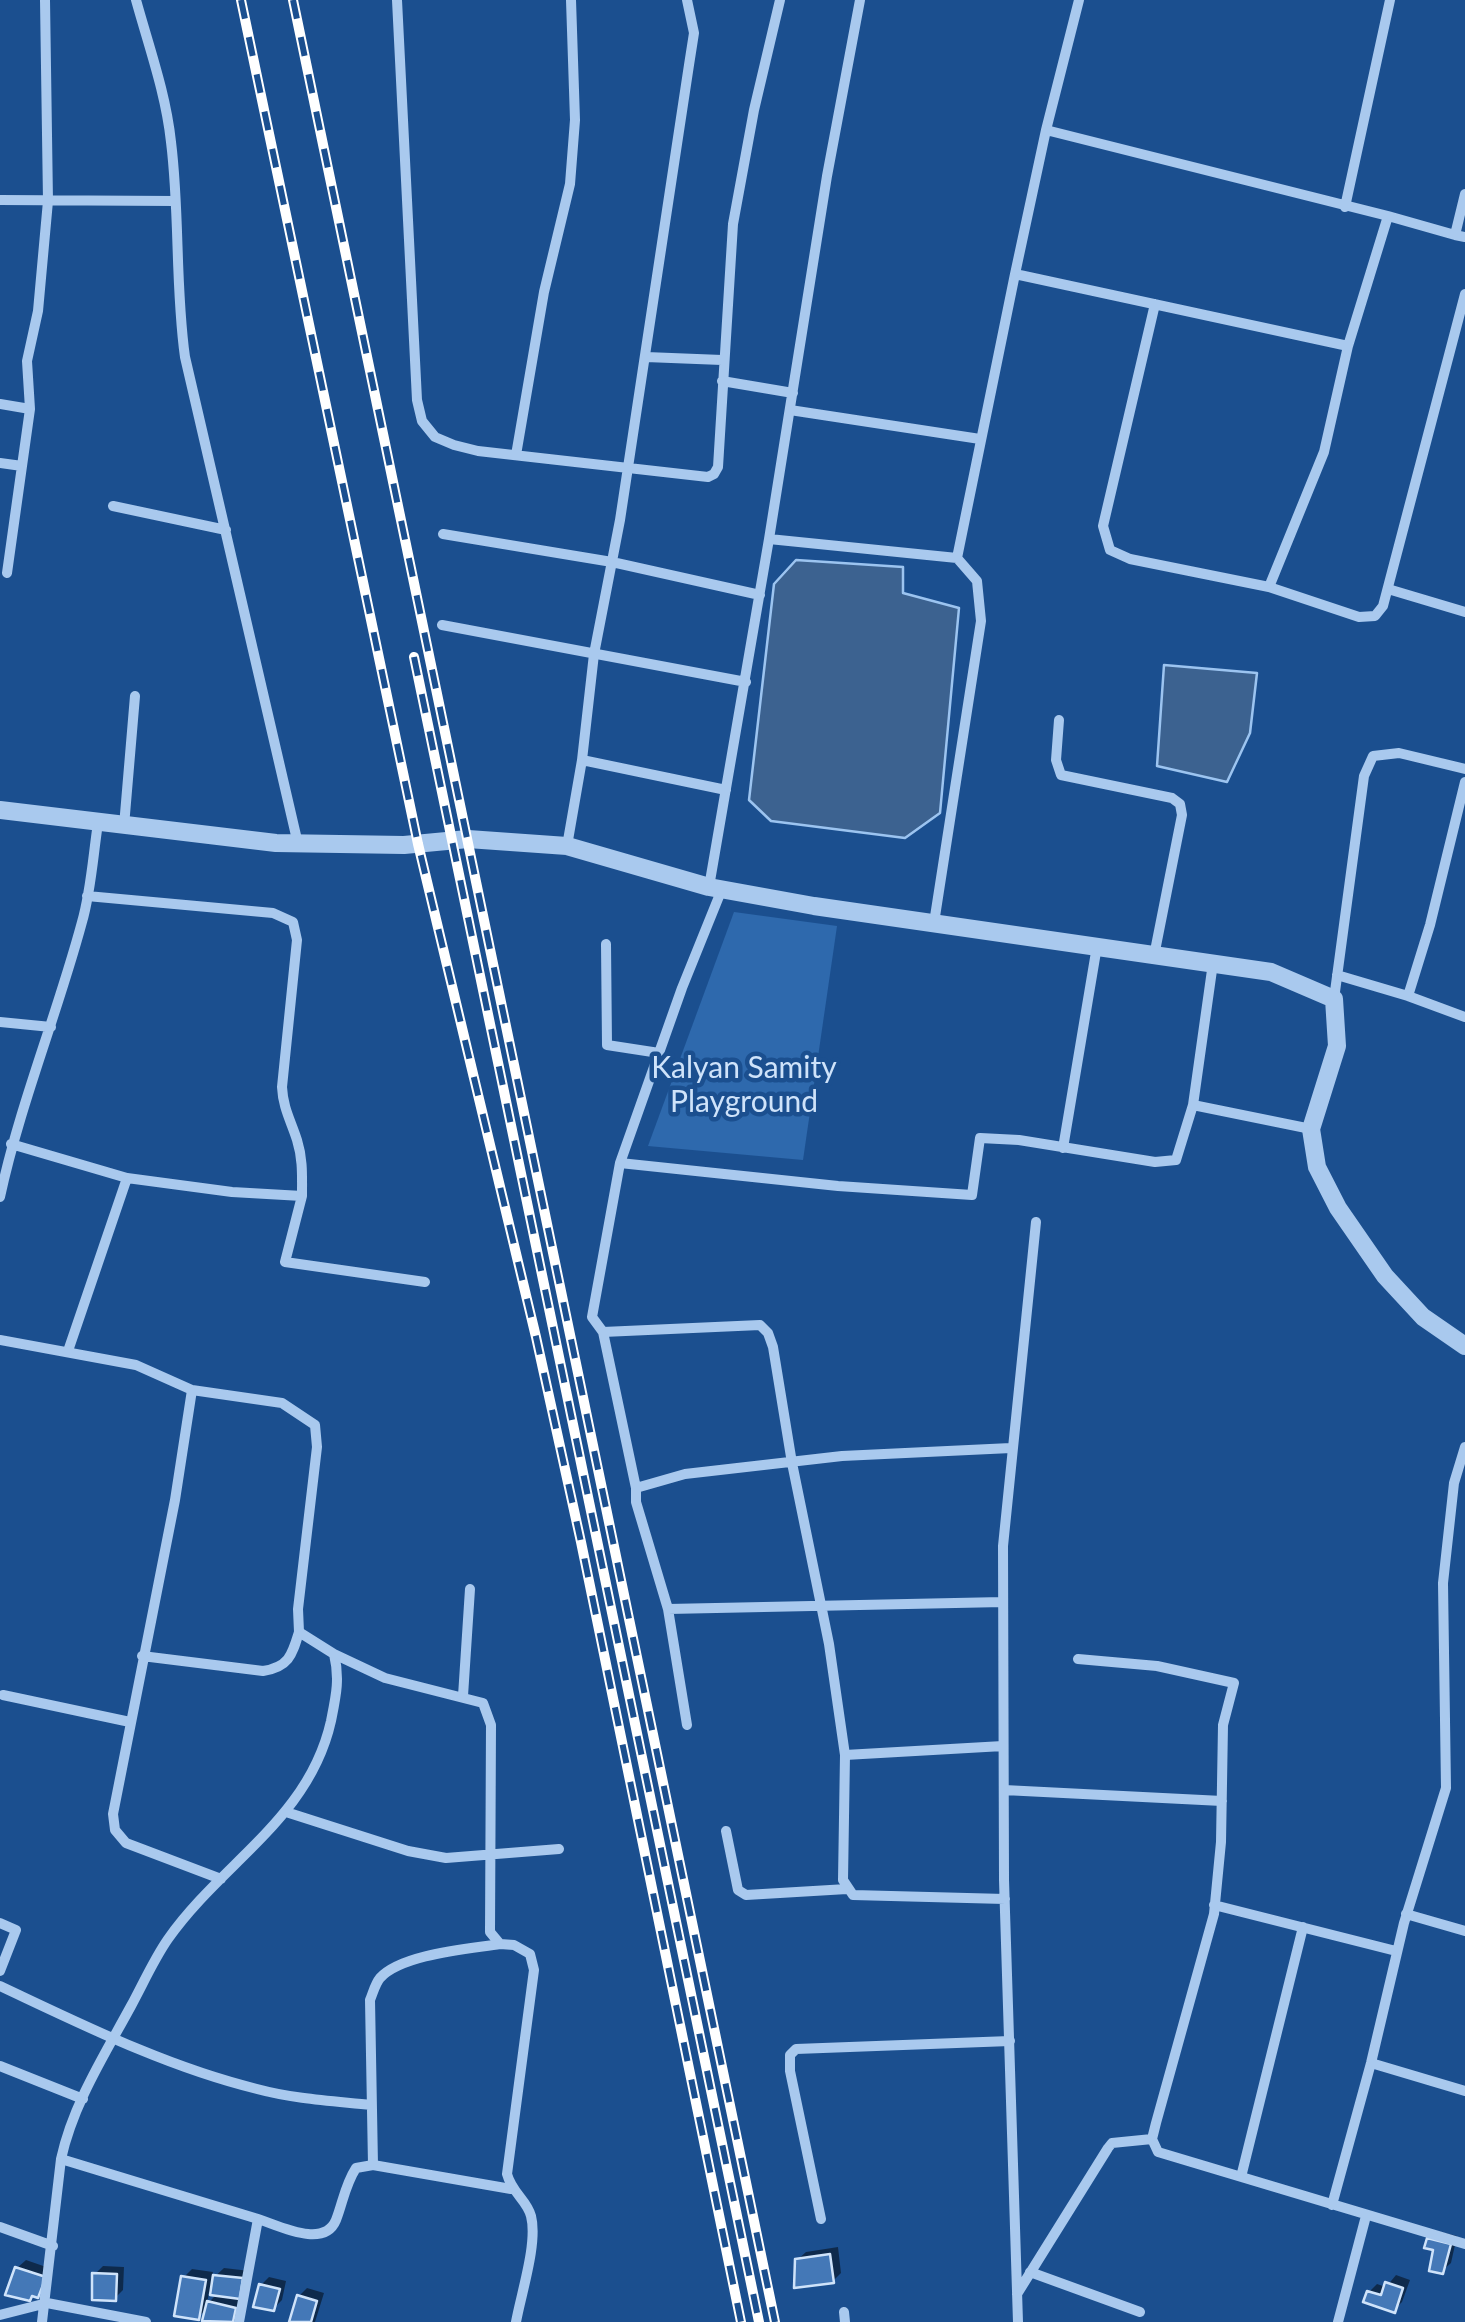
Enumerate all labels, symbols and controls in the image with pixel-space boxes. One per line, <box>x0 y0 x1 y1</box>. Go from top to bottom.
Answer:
park label: Kalyan Samity Playground <box>651 1050 837 1120</box>

